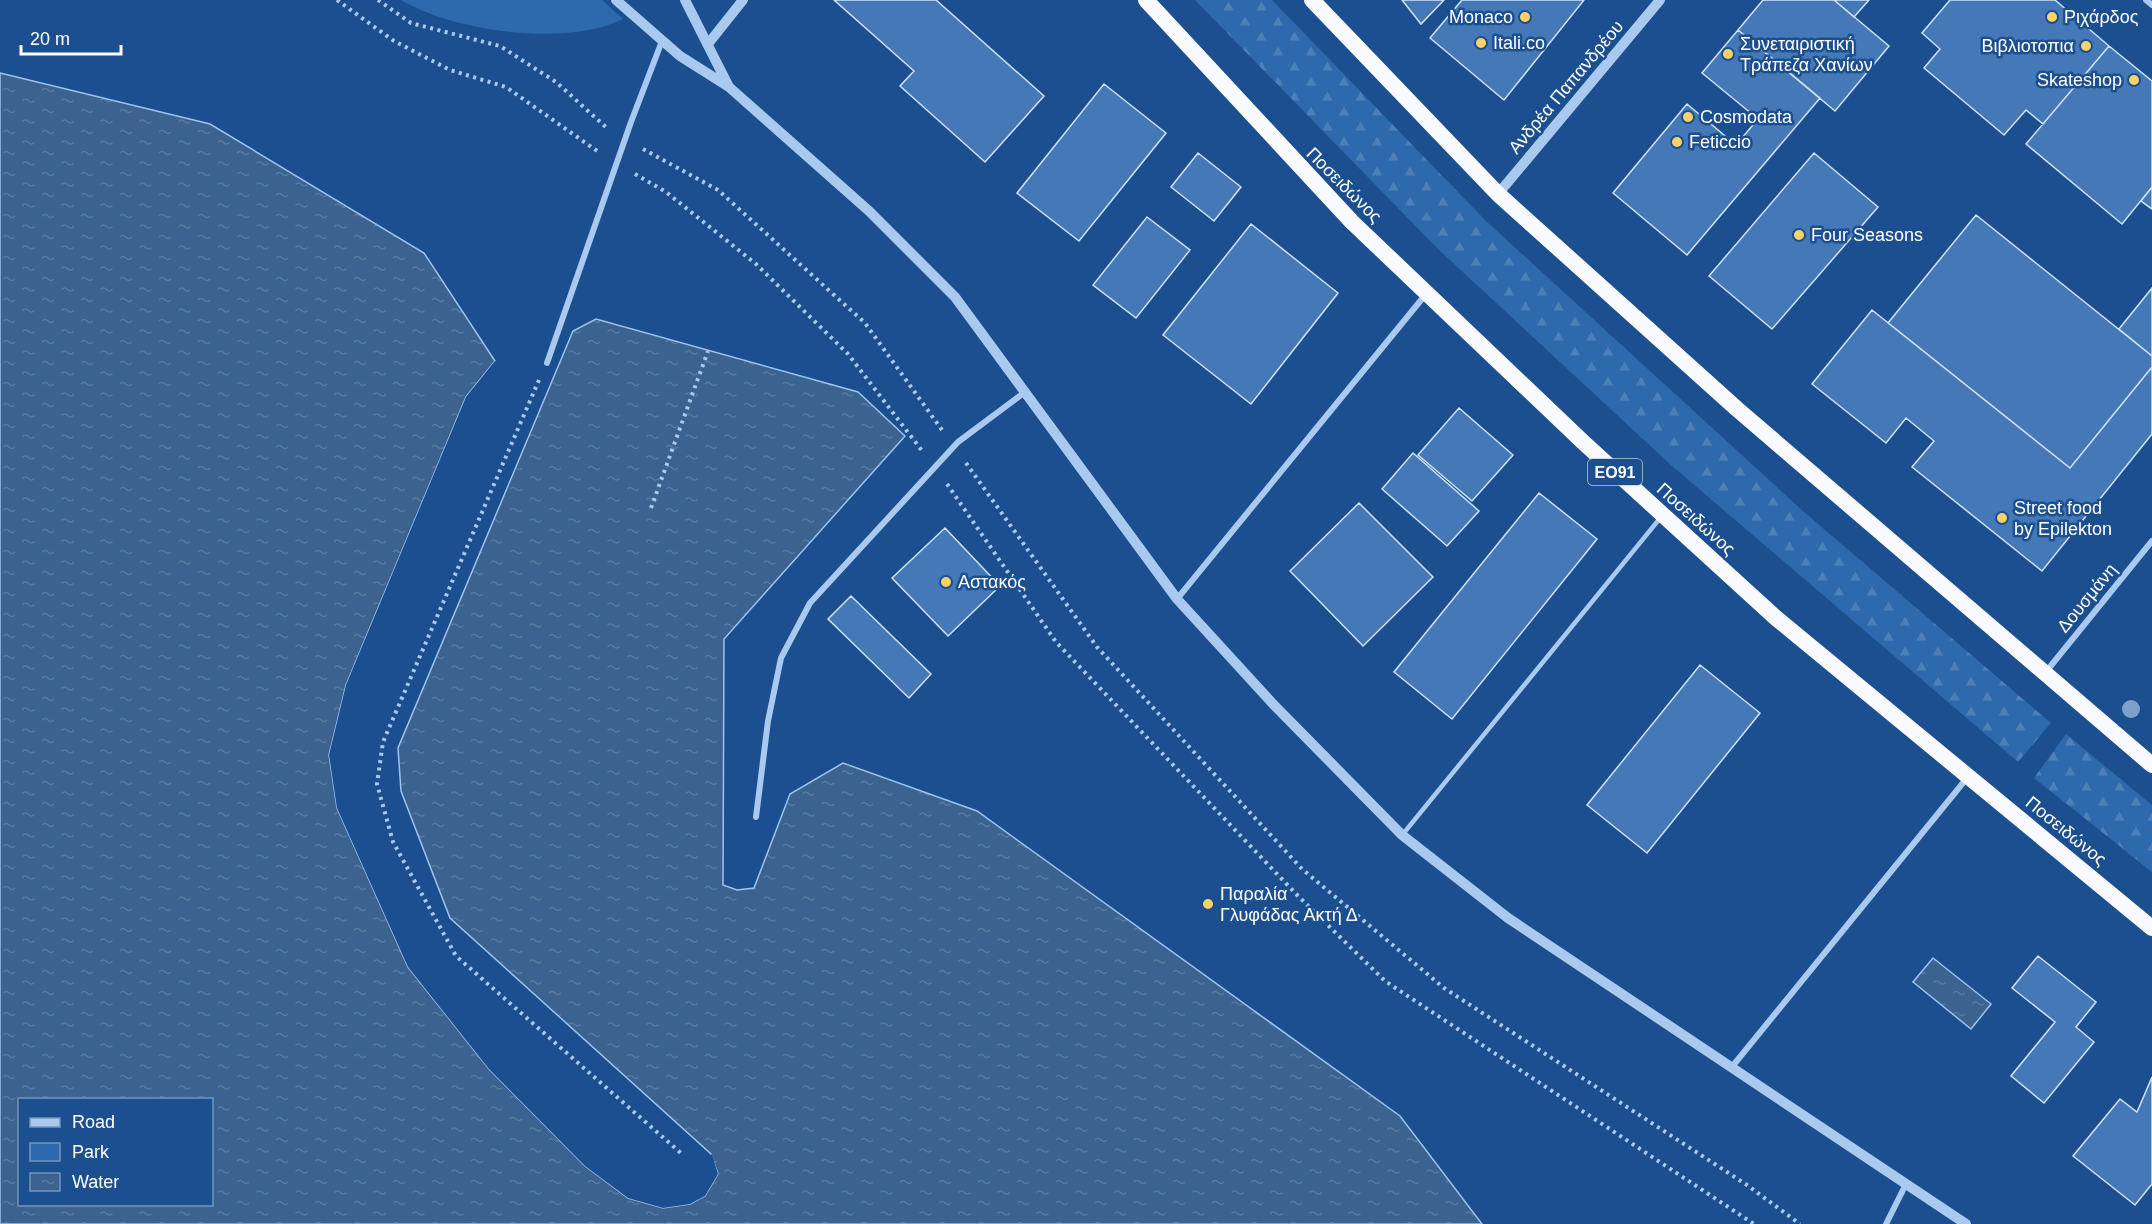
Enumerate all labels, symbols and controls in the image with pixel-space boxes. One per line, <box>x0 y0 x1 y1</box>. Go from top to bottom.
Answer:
place label: Monaco <box>1449 7 1513 27</box>
place label: Ριχάρδος <box>2064 7 2139 27</box>
marker: Monaco <box>1518 10 1532 24</box>
marker: Ριχάρδος <box>2045 10 2059 24</box>
street label: Ανδρέα Παπανδρέου <box>1505 16 1627 158</box>
scale bar <box>21 18 122 56</box>
text: 20 m <box>30 29 70 49</box>
place label: Itali.co <box>1493 33 1545 53</box>
place label: Συνεταιριστική Τράπεζα Χανίων <box>1740 34 1873 75</box>
marker: Itali.co <box>1474 36 1488 50</box>
place label: Βιβλιοτοπια <box>1981 36 2074 56</box>
marker: Βιβλιοτοπια <box>2079 39 2093 53</box>
marker: Συνεταιριστική Τράπεζα Χανίων <box>1721 47 1735 61</box>
place label: Skateshop <box>2037 70 2122 90</box>
marker: Skateshop <box>2127 73 2141 87</box>
place label: Cosmodata <box>1700 107 1793 127</box>
marker: Cosmodata <box>1681 110 1695 124</box>
place label: Feticcio <box>1689 132 1751 152</box>
marker: Feticcio <box>1670 135 1684 149</box>
street label: Ποσειδώνος <box>1302 143 1386 227</box>
place label: Four Seasons <box>1811 225 1923 245</box>
marker: Four Seasons <box>1792 228 1806 242</box>
road number: ΕΟ91 <box>1588 459 1642 485</box>
street label: Ποσειδώνος <box>1653 479 1739 559</box>
place label: Street food by Epilekton <box>2014 498 2112 539</box>
marker: Street food by Epilekton <box>1995 511 2009 525</box>
street label: Δουσμάνη <box>2053 560 2121 636</box>
place label: Αστακός <box>958 572 1026 592</box>
marker: Αστακός <box>939 575 953 589</box>
street label: Ποσειδώνος <box>2022 792 2111 870</box>
place label: Παραλία Γλυφάδας Ακτή Δ <box>1220 884 1358 925</box>
marker: Παραλία Γλυφάδας Ακτή Δ <box>1201 897 1215 911</box>
legend <box>18 1098 213 1206</box>
text: Road <box>72 1112 115 1132</box>
text: Park <box>72 1142 110 1162</box>
text: Water <box>72 1172 119 1192</box>

